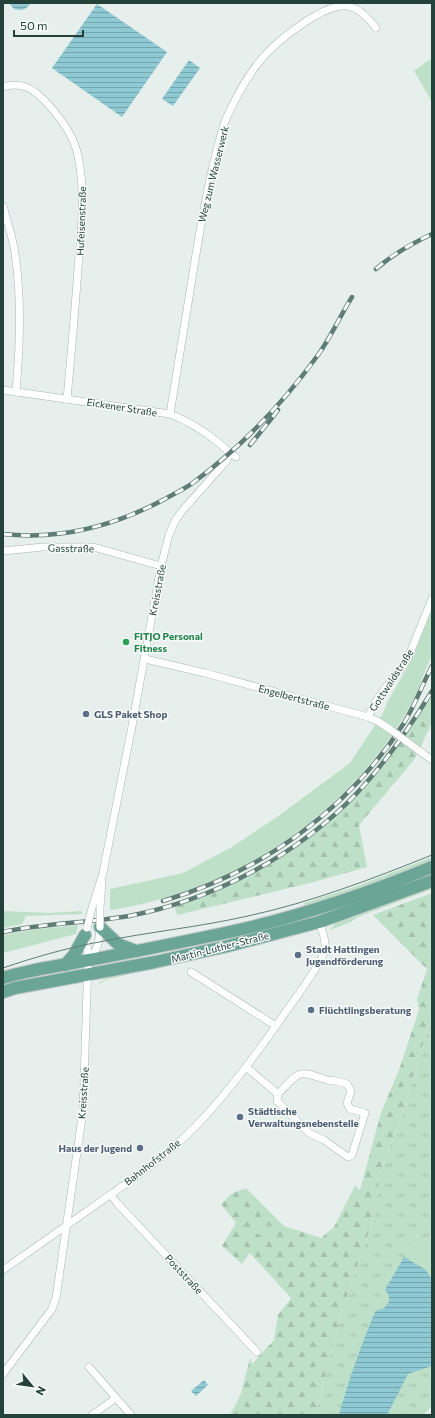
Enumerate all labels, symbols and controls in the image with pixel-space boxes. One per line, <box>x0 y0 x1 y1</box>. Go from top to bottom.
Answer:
scale bar <box>14 12 83 38</box>
text: 50 m <box>20 18 48 32</box>
street label: Weg zum Wasserwerk <box>195 124 231 224</box>
street label: Hufeisenstraße <box>74 186 88 256</box>
street label: Eickener Straße <box>86 396 158 418</box>
street label: Gasstraße <box>48 542 94 554</box>
street label: Kreisstraße <box>146 563 168 617</box>
place label: FITJO Personal Fitness <box>134 630 203 654</box>
marker: FITJO Personal Fitness <box>121 637 131 647</box>
street label: Gottwaldstraße <box>366 647 416 713</box>
street label: Engelbertstraße <box>257 682 331 712</box>
place label: GLS Paket Shop <box>94 708 167 720</box>
marker: GLS Paket Shop <box>81 709 91 719</box>
street label: Martin-Luther-Straße <box>170 929 270 965</box>
place label: Stadt Hattingen Jugendförderung <box>306 943 384 967</box>
marker: Stadt Hattingen Jugendförderung <box>293 950 303 960</box>
place label: Flüchtlingsberatung <box>319 1004 412 1016</box>
marker: Flüchtlingsberatung <box>306 1005 316 1015</box>
street label: Kreisstraße <box>75 1067 91 1119</box>
place label: Städtische Verwaltungsnebenstelle <box>248 1105 359 1129</box>
marker: Städtische Verwaltungsnebenstelle <box>235 1112 245 1122</box>
street label: Bahnhofstraße <box>122 1136 182 1188</box>
place label: Haus der Jugend <box>59 1142 132 1154</box>
marker: Haus der Jugend <box>135 1143 145 1153</box>
street label: Poststraße <box>163 1252 205 1296</box>
north arrow <box>12 1366 52 1406</box>
text: N <box>33 1384 49 1398</box>

